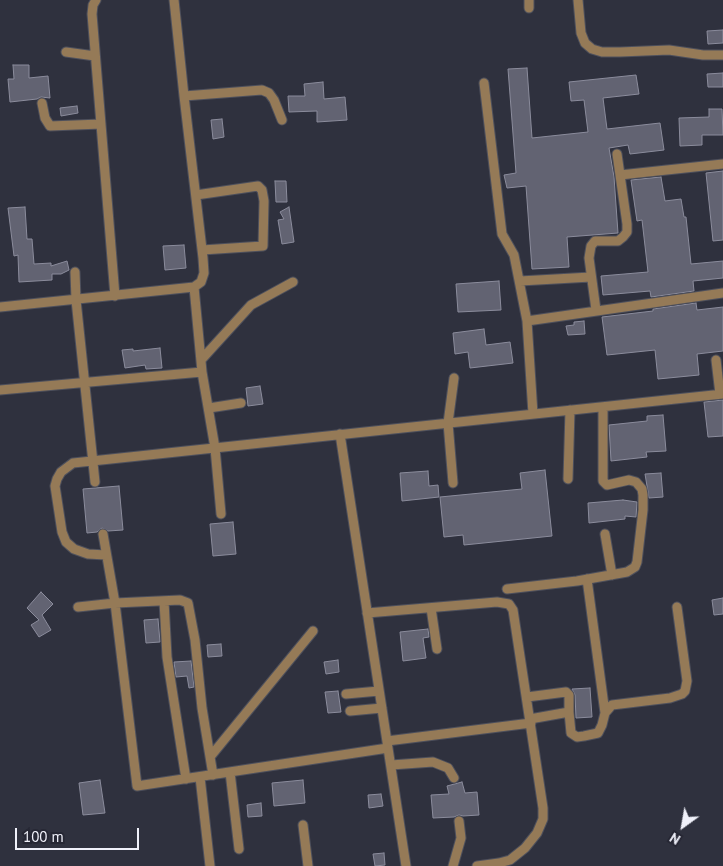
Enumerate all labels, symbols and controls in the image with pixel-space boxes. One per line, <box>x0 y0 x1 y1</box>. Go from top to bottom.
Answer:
north arrow <box>658 801 708 851</box>
scale bar <box>18 818 141 850</box>
text: 100 m <box>23 827 64 846</box>
text: N <box>666 829 684 849</box>

